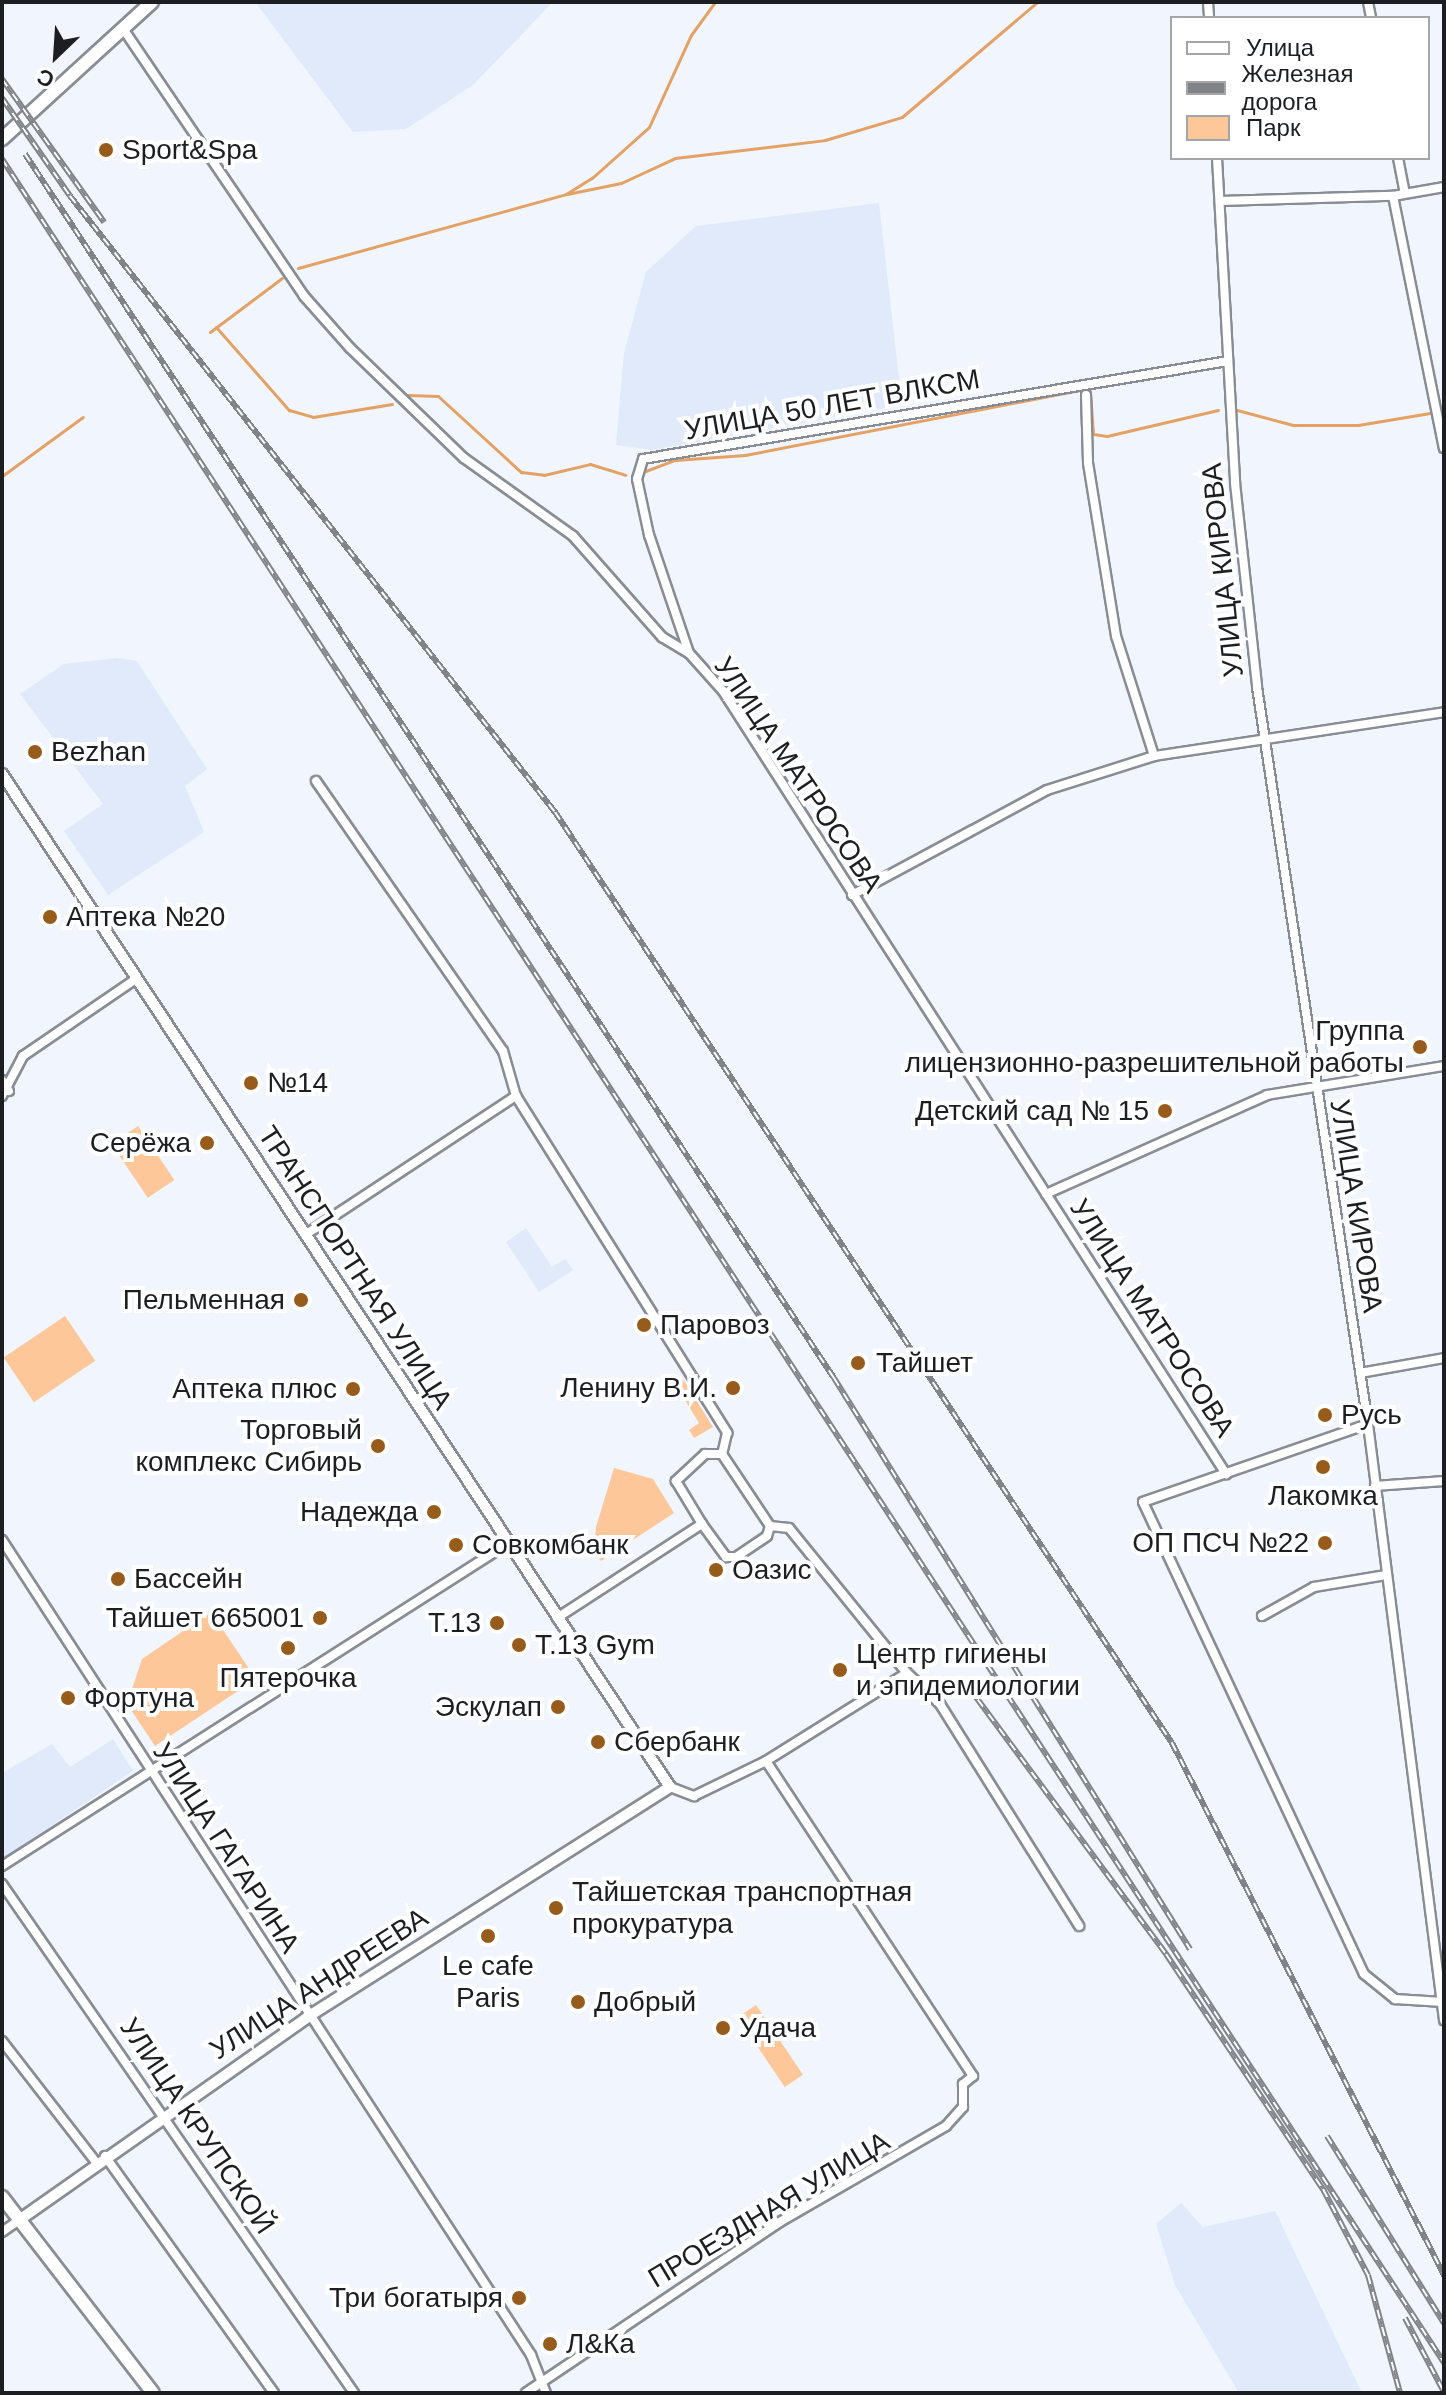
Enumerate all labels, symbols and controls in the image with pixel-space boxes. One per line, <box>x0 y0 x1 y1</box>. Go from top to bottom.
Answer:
north arrow <box>16 16 96 96</box>
legend <box>1170 16 1430 160</box>
text: Улица <box>1246 34 1314 61</box>
text: Железная дорога <box>1242 60 1353 115</box>
text: С <box>33 64 58 93</box>
text: Парк <box>1246 114 1300 141</box>
place label: Sport&Spa <box>122 133 257 167</box>
marker: Sport&Spa <box>97 141 115 159</box>
street label: УЛИЦА 50 ЛЕТ ВЛКСМ <box>682 362 982 448</box>
street label: УЛИЦА КИРОВА <box>1195 461 1251 679</box>
street label: УЛИЦА МАТРОСОВА <box>707 651 889 899</box>
place label: Bezhan <box>51 735 146 769</box>
marker: Bezhan <box>26 743 44 761</box>
place label: Аптека №20 <box>66 900 225 934</box>
marker: Аптека №20 <box>41 908 59 926</box>
place label: Группа лицензионно-разрешительной работы <box>905 1014 1404 1080</box>
marker: Группа лицензионно-разрешительной работы <box>1411 1038 1429 1056</box>
place label: №14 <box>267 1066 328 1100</box>
marker: №14 <box>242 1074 260 1092</box>
place label: Детский сад № 15 <box>915 1094 1149 1128</box>
street label: УЛИЦА КИРОВА <box>1323 1097 1389 1315</box>
marker: Детский сад № 15 <box>1156 1102 1174 1120</box>
street label: ТРАНСПОРТНАЯ УЛИЦА <box>251 1120 459 1416</box>
place label: Серёжа <box>90 1126 191 1160</box>
marker: Серёжа <box>198 1134 216 1152</box>
street label: УЛИЦА МАТРОСОВА <box>1062 1193 1242 1443</box>
place label: Пельменная <box>123 1283 285 1317</box>
marker: Пельменная <box>292 1291 310 1309</box>
place label: Паровоз <box>660 1308 769 1342</box>
marker: Паровоз <box>635 1316 653 1334</box>
place label: Тайшет <box>876 1346 973 1380</box>
marker: Тайшет <box>847 1352 869 1374</box>
place label: Ленину В.И. <box>560 1371 717 1405</box>
place label: Аптека плюс <box>172 1372 337 1406</box>
marker: Ленину В.И. <box>724 1379 742 1397</box>
marker: Аптека плюс <box>344 1380 362 1398</box>
place label: Русь <box>1341 1398 1402 1432</box>
marker: Русь <box>1316 1406 1334 1424</box>
place label: Торговый комплекс Сибирь <box>135 1413 362 1479</box>
marker: Торговый комплекс Сибирь <box>369 1437 387 1455</box>
marker: Лакомка <box>1314 1458 1332 1476</box>
place label: Лакомка <box>1268 1479 1378 1513</box>
place label: Надежда <box>300 1495 418 1529</box>
marker: Надежда <box>425 1503 443 1521</box>
place label: ОП ПСЧ №22 <box>1132 1526 1309 1560</box>
place label: Совкомбанк <box>472 1528 628 1562</box>
marker: ОП ПСЧ №22 <box>1316 1534 1334 1552</box>
marker: Совкомбанк <box>447 1536 465 1554</box>
place label: Оазис <box>732 1553 812 1587</box>
marker: Оазис <box>707 1561 725 1579</box>
place label: Бассейн <box>134 1562 243 1596</box>
marker: Бассейн <box>109 1570 127 1588</box>
place label: Тайшет 665001 <box>106 1601 304 1635</box>
place label: T.13 <box>428 1606 481 1640</box>
marker: Тайшет 665001 <box>311 1609 329 1627</box>
marker: T.13 <box>488 1614 506 1632</box>
place label: T.13 Gym <box>535 1628 655 1662</box>
marker: T.13 Gym <box>510 1636 528 1654</box>
place label: Центр гигиены и эпидемиологии <box>856 1637 1080 1703</box>
marker: Пятерочка <box>279 1639 297 1657</box>
place label: Пятерочка <box>220 1661 356 1695</box>
marker: Центр гигиены и эпидемиологии <box>831 1661 849 1679</box>
place label: Фортуна <box>84 1681 194 1715</box>
marker: Фортуна <box>59 1689 77 1707</box>
place label: Эскулап <box>435 1690 542 1724</box>
marker: Эскулап <box>549 1698 567 1716</box>
place label: Сбербанк <box>614 1725 740 1759</box>
marker: Сбербанк <box>589 1733 607 1751</box>
street label: УЛИЦА ГАГАРИНА <box>145 1736 307 1960</box>
place label: Тайшетская транспортная прокуратура <box>572 1875 912 1941</box>
marker: Тайшетская транспортная прокуратура <box>547 1899 565 1917</box>
street label: УЛИЦА АНДРЕЕВА <box>204 1901 434 2067</box>
marker: Le cafe Paris <box>479 1927 497 1945</box>
place label: Le cafe Paris <box>442 1949 534 2015</box>
place label: Добрый <box>594 1985 696 2019</box>
marker: Добрый <box>569 1993 587 2011</box>
place label: Удача <box>739 2011 816 2045</box>
street label: УЛИЦА КРУПСКОЙ <box>112 2012 282 2240</box>
marker: Удача <box>714 2019 732 2037</box>
street label: ПРОЕЗДНАЯ УЛИЦА <box>642 2125 896 2295</box>
place label: Три богатыря <box>329 2281 503 2315</box>
marker: Три богатыря <box>510 2289 528 2307</box>
place label: Л&Ка <box>566 2327 635 2361</box>
marker: Л&Ка <box>541 2335 559 2353</box>

